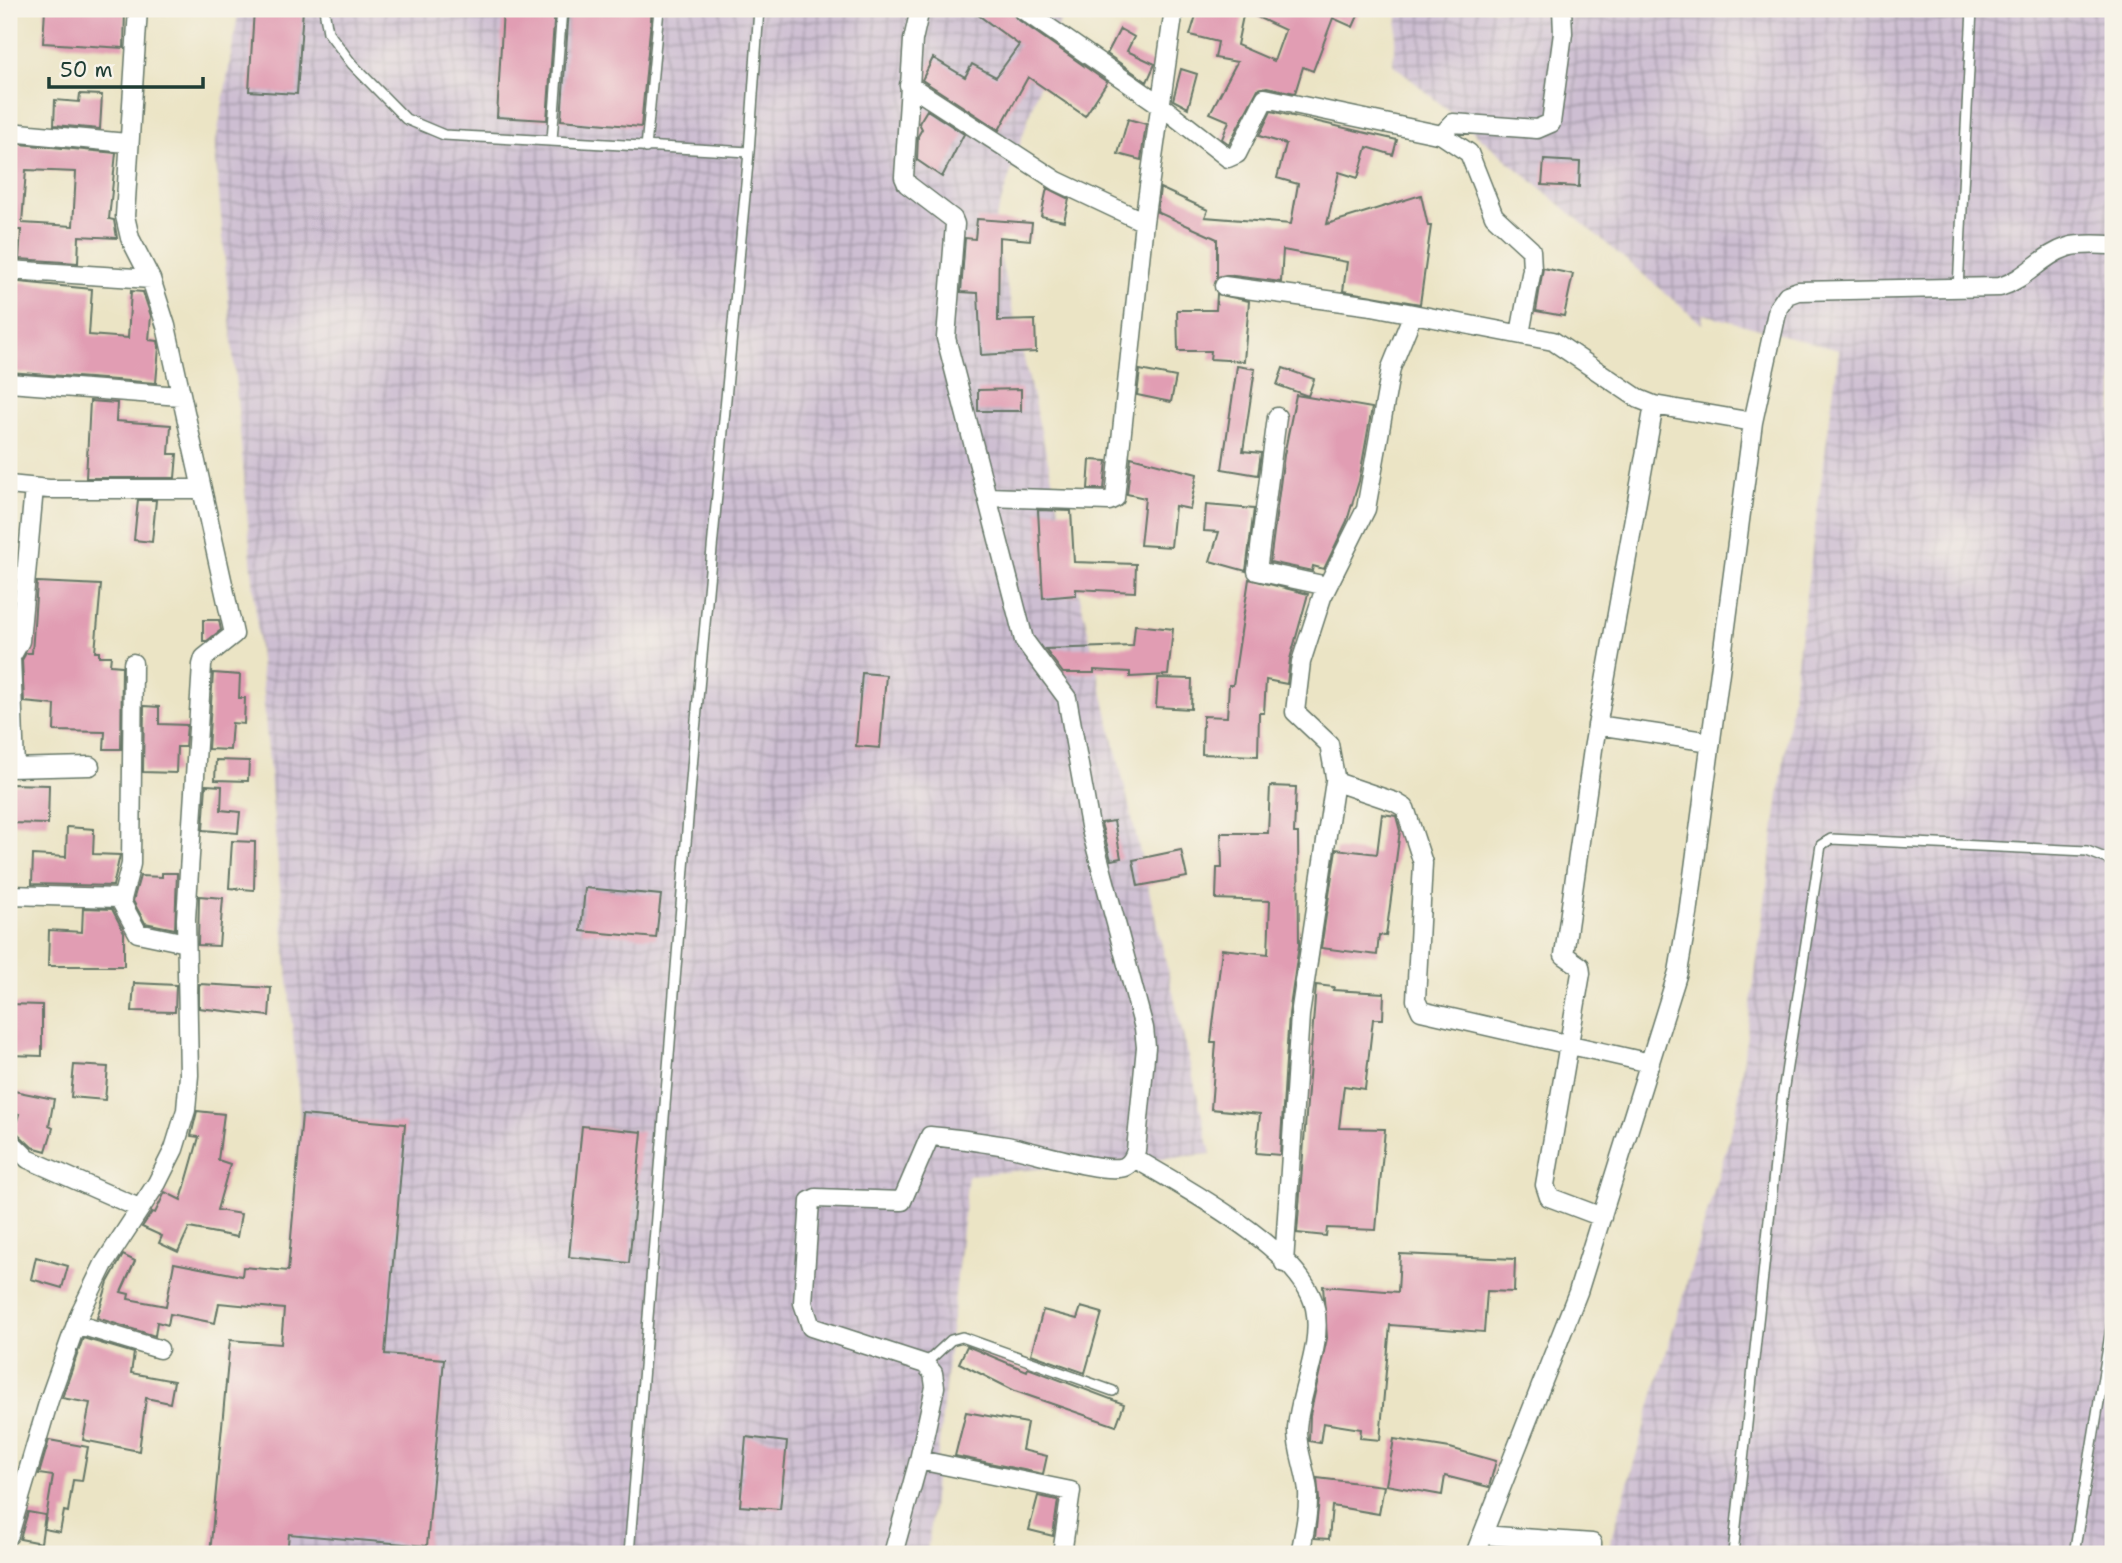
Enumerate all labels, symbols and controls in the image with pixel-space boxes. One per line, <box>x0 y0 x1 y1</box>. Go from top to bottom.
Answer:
scale bar <box>49 46 203 90</box>
text: 50 m <box>60 56 113 84</box>

